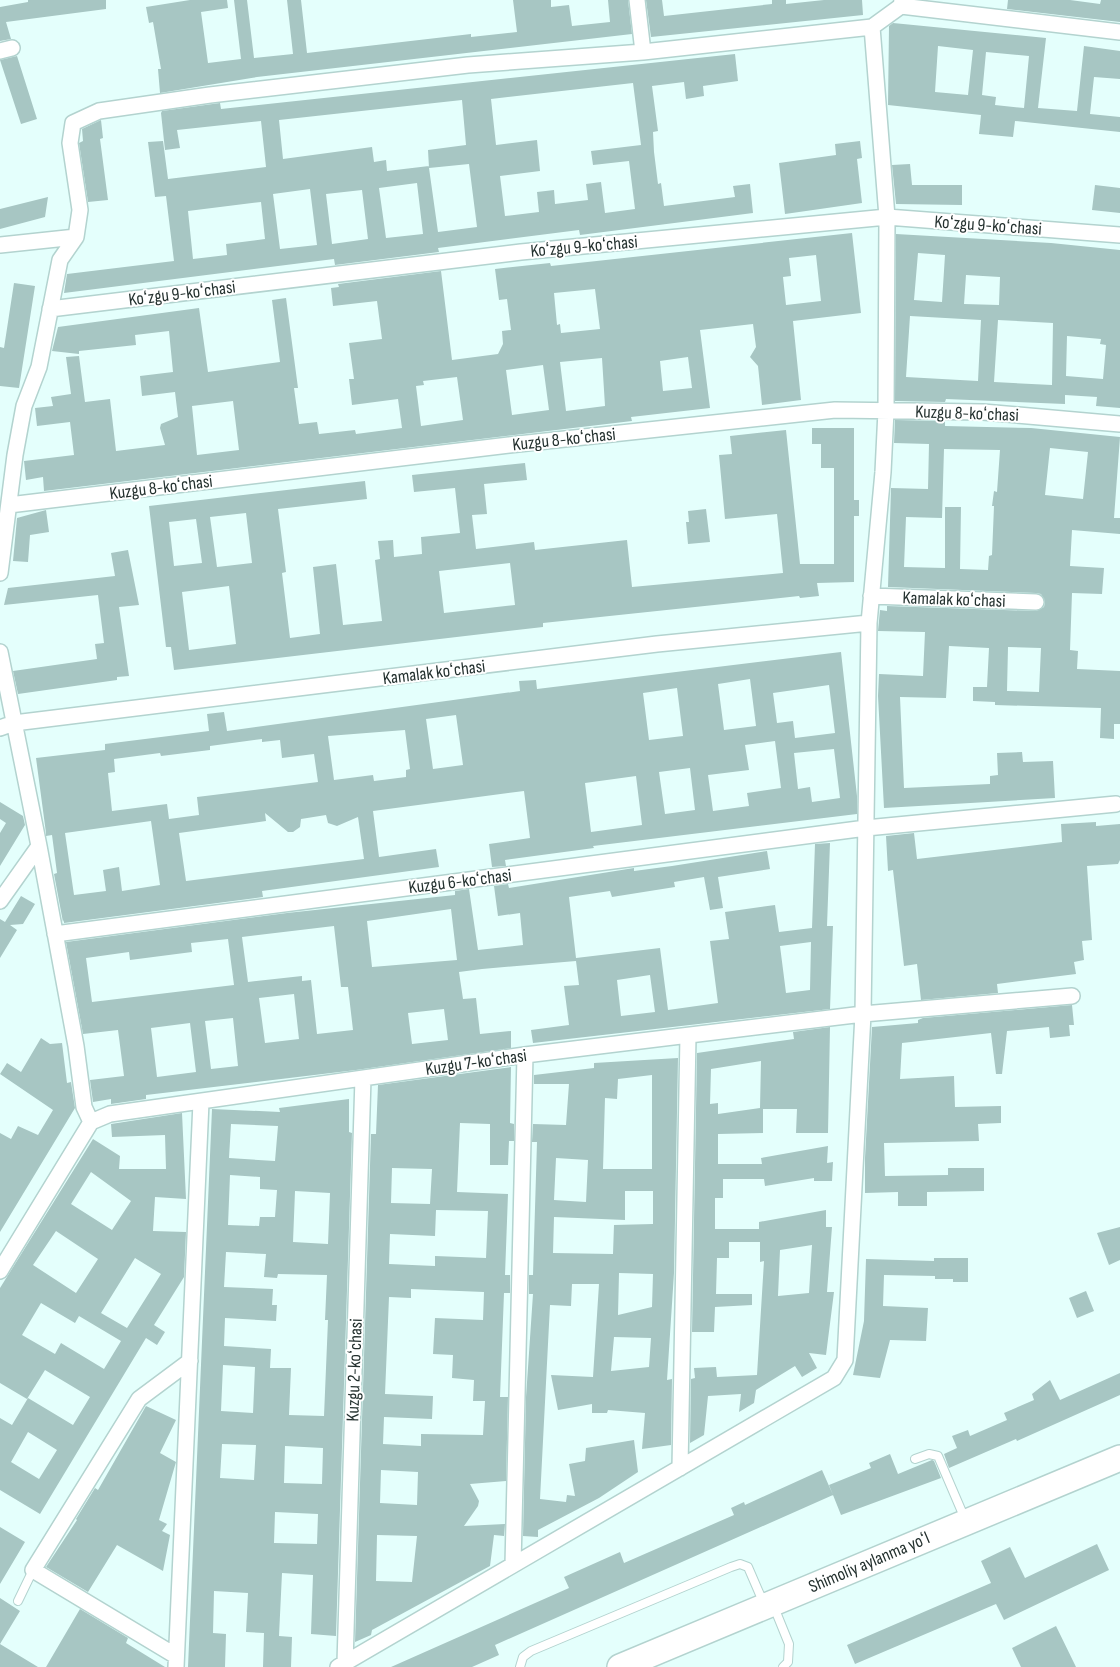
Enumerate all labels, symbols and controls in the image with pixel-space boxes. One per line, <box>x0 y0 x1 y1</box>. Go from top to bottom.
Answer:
street label: Koʻzgu 9-koʻchasi <box>934 211 1042 240</box>
street label: Koʻzgu 9-koʻchasi <box>530 231 639 262</box>
street label: Koʻzgu 9-koʻchasi <box>127 277 237 310</box>
street label: Kuzgu 8-koʻchasi <box>915 401 1019 426</box>
street label: Kuzgu 8-koʻchasi <box>511 424 617 455</box>
street label: Kuzgu 8-koʻchasi <box>108 471 214 504</box>
street label: Kamalak koʻchasi <box>902 587 1006 612</box>
street label: Kamalak koʻchasi <box>382 656 487 689</box>
street label: Kuzgu 6-koʻchasi <box>407 865 513 898</box>
street label: Kuzgu 7-koʻchasi <box>424 1045 528 1080</box>
street label: Kuzgu 2-koʻchasi <box>342 1318 367 1422</box>
street label: Shimoliy aylanma yoʻl <box>806 1528 933 1597</box>

